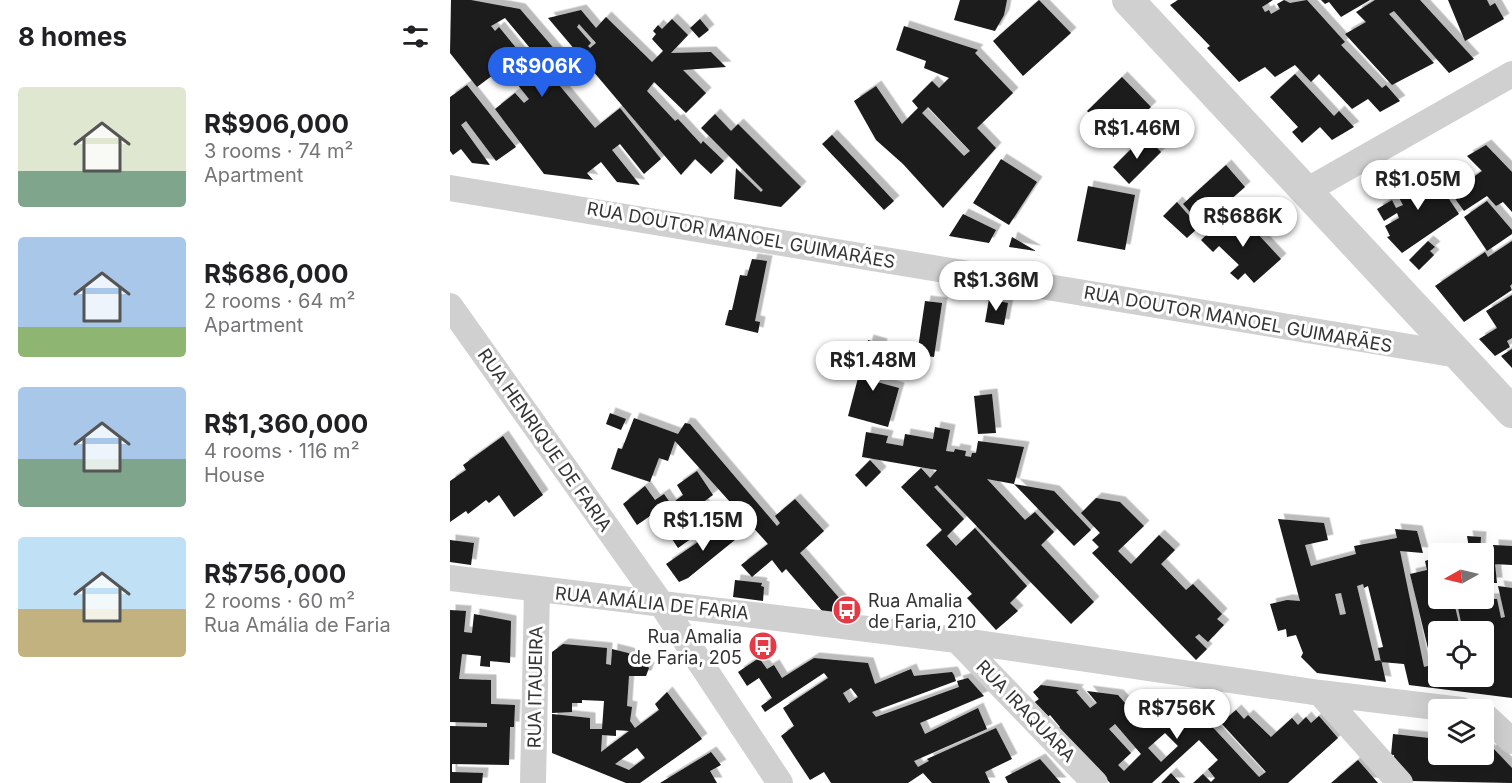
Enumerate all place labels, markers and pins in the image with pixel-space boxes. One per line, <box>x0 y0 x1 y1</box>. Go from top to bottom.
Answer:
pin: R$906K <box>493 47 591 98</box>
pin: R$1.46M <box>1082 109 1192 160</box>
pin: R$1.05M <box>1363 160 1473 211</box>
pin: R$686K <box>1194 197 1292 248</box>
pin: R$1.36M <box>941 261 1051 312</box>
pin: R$1.48M <box>818 341 928 392</box>
pin: R$1.15M <box>648 501 758 552</box>
place label: Rua Amalia de Faria, 210 <box>868 590 976 632</box>
bus stop icon: Rua Amalia de Faria, 210 <box>831 594 863 626</box>
place label: Rua Amalia de Faria, 205 <box>630 626 742 668</box>
bus stop icon: Rua Amalia de Faria, 205 <box>747 630 779 662</box>
pin: R$756K <box>1128 689 1226 740</box>

